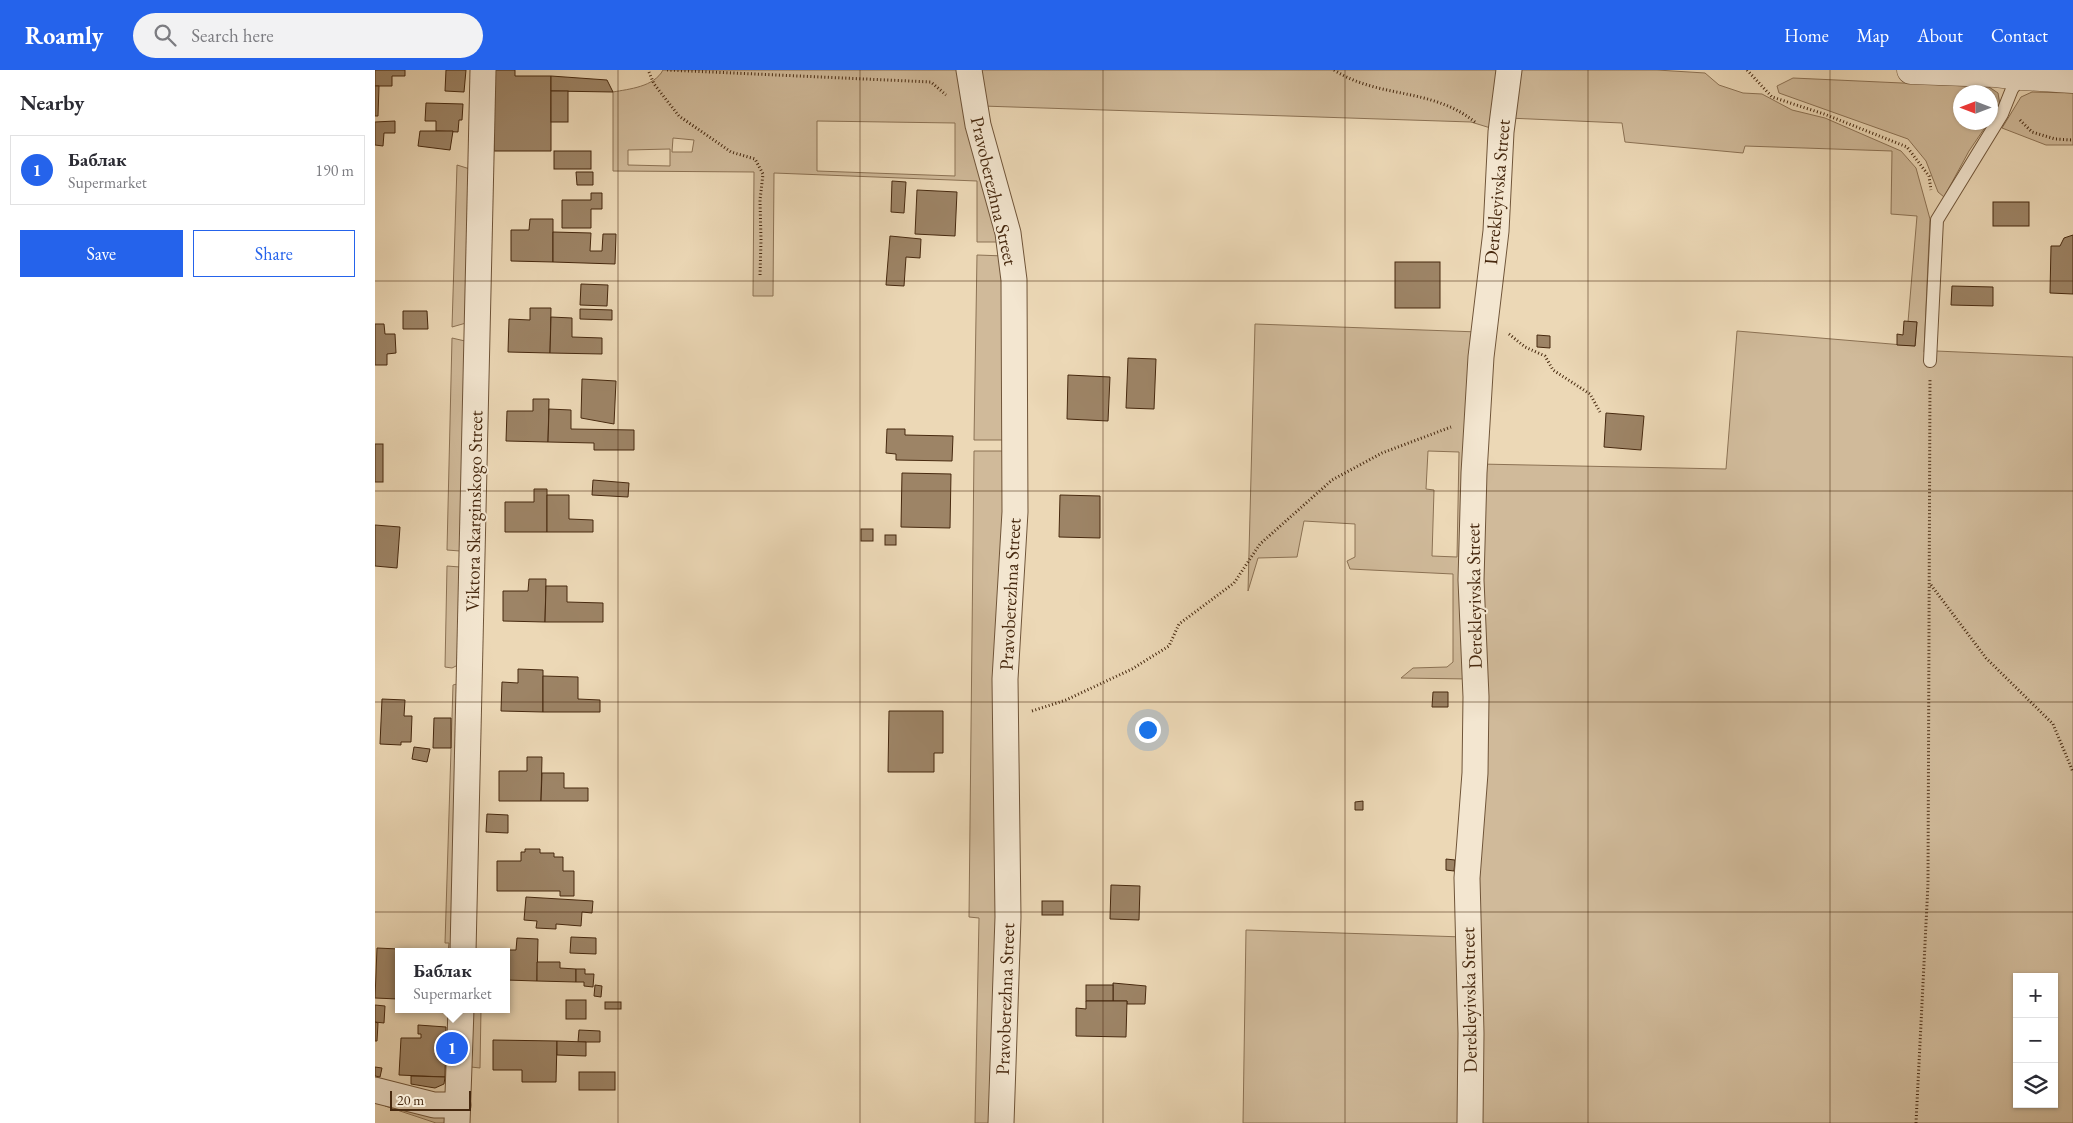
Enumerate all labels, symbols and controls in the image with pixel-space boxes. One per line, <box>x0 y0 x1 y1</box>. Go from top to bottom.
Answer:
search box <box>133 13 483 58</box>
text: Roamly <box>25 20 103 51</box>
icon: search <box>151 21 179 49</box>
text: Search here <box>191 23 274 48</box>
text: Home <box>1784 24 1829 47</box>
text: Map <box>1857 24 1889 47</box>
text: About <box>1917 24 1963 47</box>
text: Contact <box>1991 24 2048 47</box>
north arrow <box>1953 85 1998 130</box>
text: Nearby <box>20 89 84 116</box>
street label: Pravoberezhna Street <box>965 114 1023 268</box>
street label: Derekleyivska Street <box>1478 118 1516 266</box>
text: Баблак <box>68 147 127 172</box>
text: 1 <box>33 160 41 181</box>
text: 190 m <box>315 160 354 181</box>
text: Supermarket <box>68 172 147 193</box>
button: Save <box>20 230 183 277</box>
button: Share <box>193 230 355 277</box>
street label: Viktora Skarginskogo Street <box>460 410 488 612</box>
street label: Pravoberezhna Street <box>994 517 1026 671</box>
street label: Derekleyivska Street <box>1460 523 1488 669</box>
your location <box>1135 717 1161 743</box>
street label: Pravoberezhna Street <box>990 922 1020 1076</box>
street label: Derekleyivska Street <box>1455 927 1483 1073</box>
popup <box>395 948 510 1013</box>
text: Баблак <box>413 958 472 983</box>
map controls <box>2013 973 2058 1108</box>
button: + <box>2013 973 2058 1018</box>
text: Supermarket <box>413 983 492 1004</box>
button: − <box>2013 1018 2058 1063</box>
pin: 1 <box>436 1029 468 1067</box>
button: layers <box>2013 1063 2058 1108</box>
scale bar <box>390 1088 471 1111</box>
text: 20 m <box>397 1091 424 1109</box>

